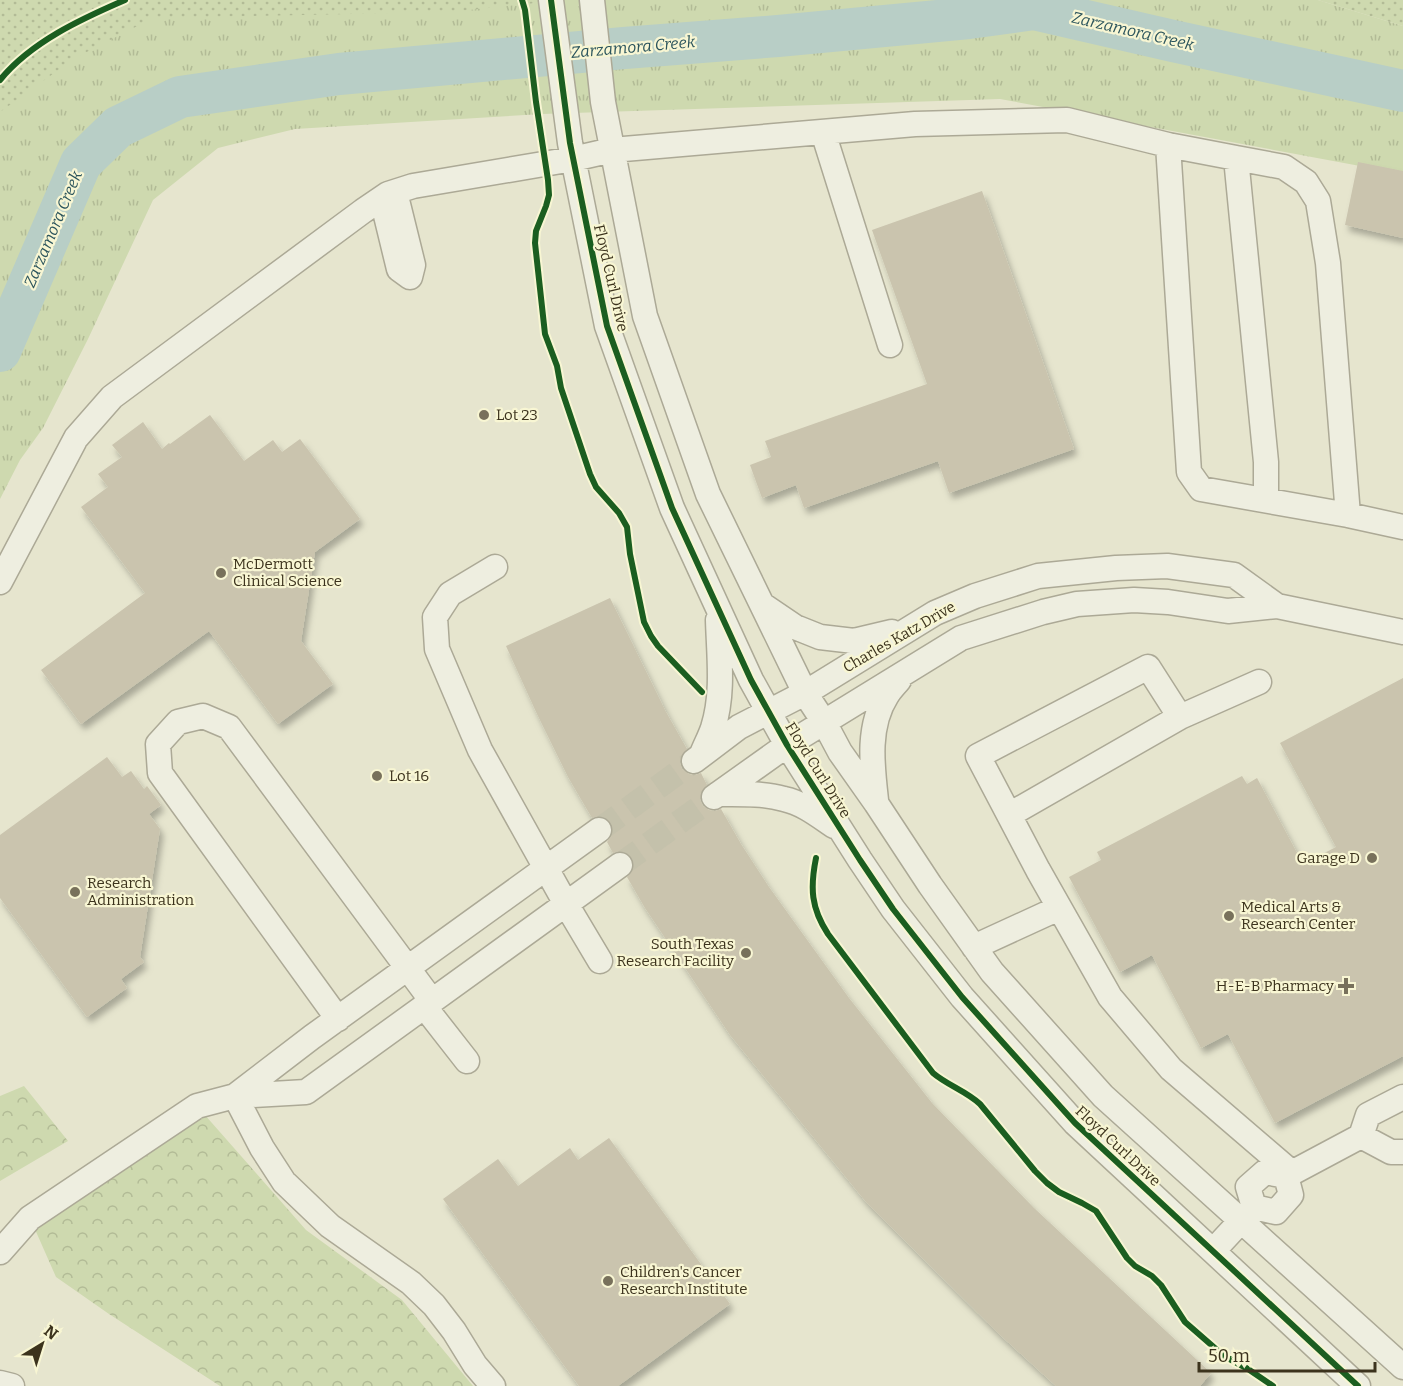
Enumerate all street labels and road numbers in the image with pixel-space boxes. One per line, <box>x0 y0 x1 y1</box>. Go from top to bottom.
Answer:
street label: Floyd Curl Drive <box>590 223 632 333</box>
street label: Charles Katz Drive <box>840 598 958 676</box>
street label: Floyd Curl Drive <box>781 719 855 821</box>
street label: Floyd Curl Drive <box>1072 1102 1164 1190</box>

